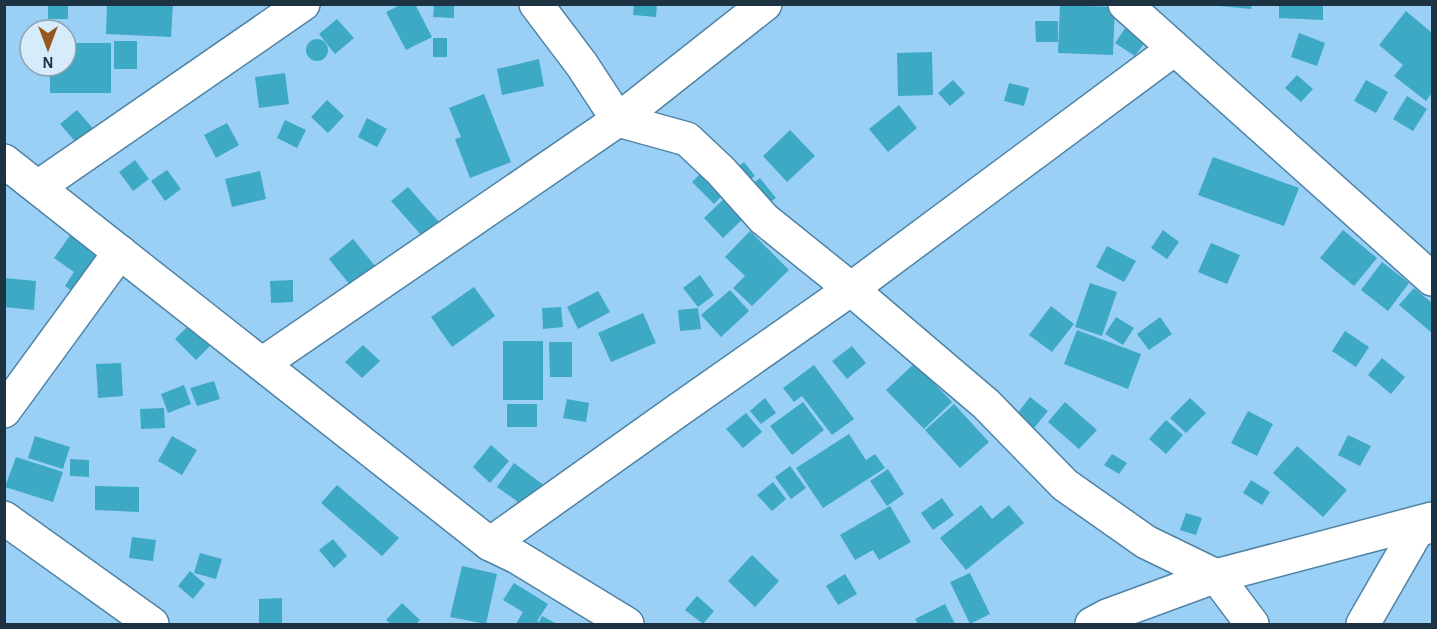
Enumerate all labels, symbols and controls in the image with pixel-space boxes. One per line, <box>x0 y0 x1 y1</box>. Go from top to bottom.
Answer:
north arrow <box>18 18 78 78</box>
text: N <box>42 54 54 70</box>

